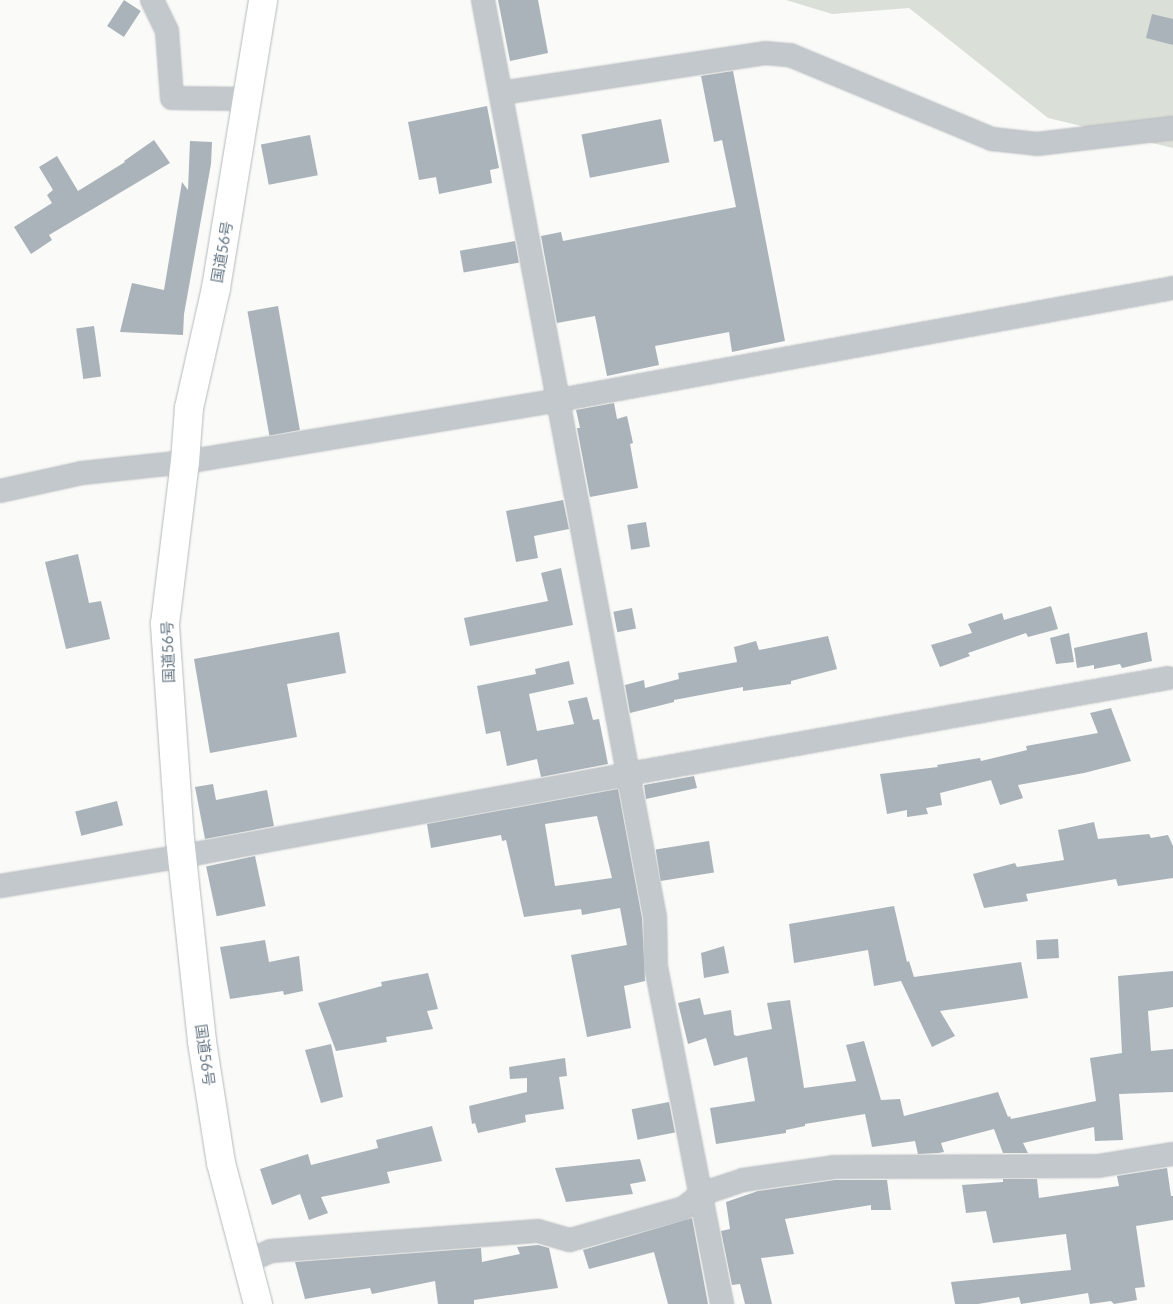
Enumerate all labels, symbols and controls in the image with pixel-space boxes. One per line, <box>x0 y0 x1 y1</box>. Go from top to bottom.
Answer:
street label: 国道56号 <box>208 220 236 284</box>
street label: 国道56号 <box>158 621 178 683</box>
street label: 国道56号 <box>192 1023 218 1087</box>

